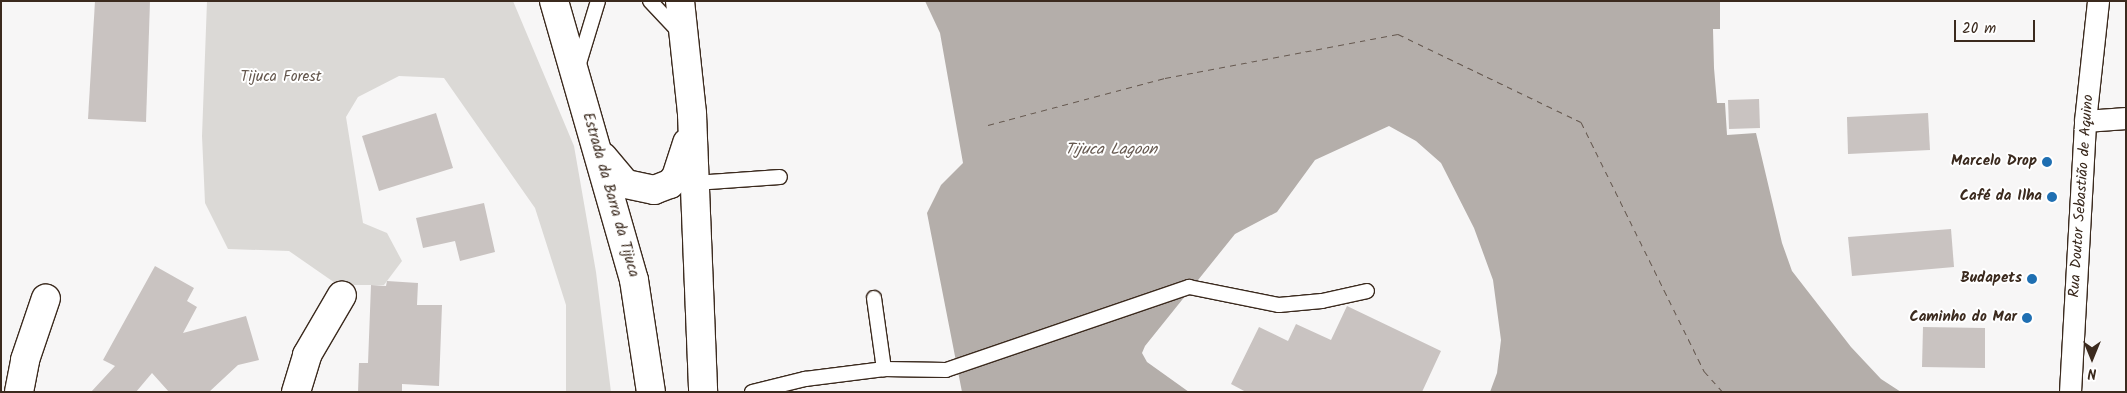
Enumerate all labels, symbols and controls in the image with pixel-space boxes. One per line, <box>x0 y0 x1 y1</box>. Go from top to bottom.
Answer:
scale bar <box>1957 10 2038 42</box>
text: 20 m <box>1962 17 1996 41</box>
park label: Tijuca Forest <box>241 69 321 87</box>
street label: Rua Doutor Sebastião de Aquino <box>2066 94 2098 298</box>
street label: Estrada da Barra da Tijuca <box>578 111 642 279</box>
water label: Tijuca Lagoon <box>1065 140 1157 160</box>
place label: Marcelo Drop <box>1951 153 2037 171</box>
marker: Marcelo Drop <box>2041 156 2053 168</box>
place label: Café da Ilha <box>1960 188 2042 206</box>
marker: Café da Ilha <box>2046 191 2058 203</box>
place label: Budapets <box>1960 270 2022 288</box>
marker: Budapets <box>2026 273 2038 285</box>
place label: Caminho do Mar <box>1909 309 2017 327</box>
marker: Caminho do Mar <box>2021 312 2033 324</box>
north arrow <box>2067 333 2117 383</box>
text: N <box>2088 362 2096 384</box>

